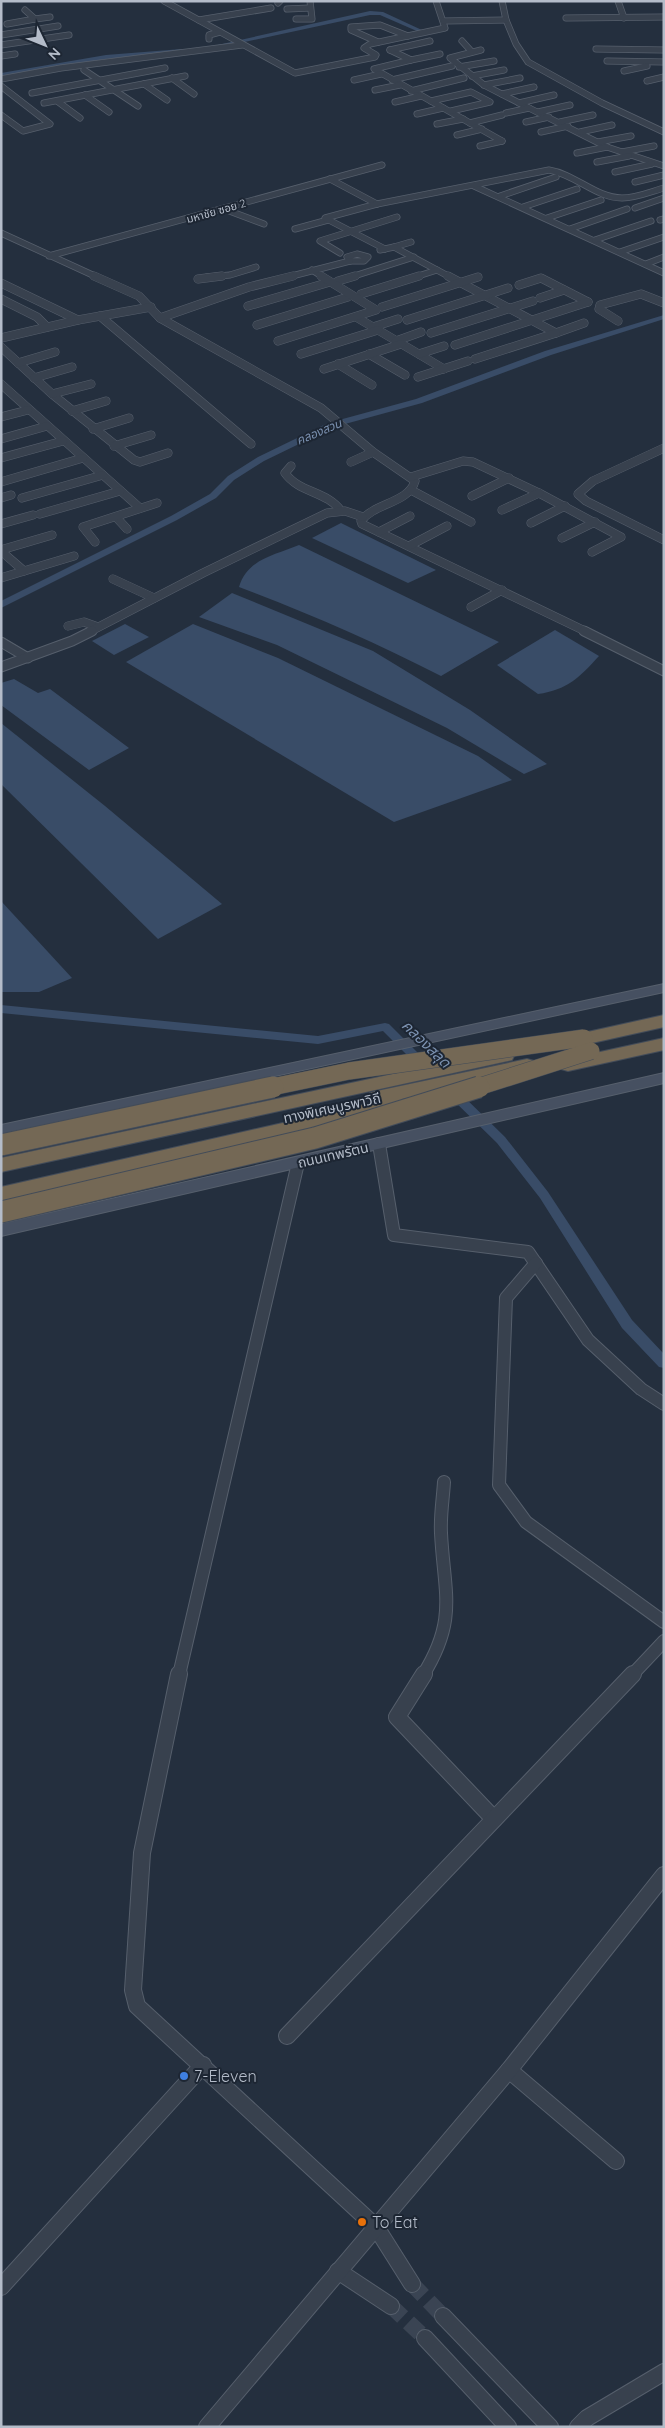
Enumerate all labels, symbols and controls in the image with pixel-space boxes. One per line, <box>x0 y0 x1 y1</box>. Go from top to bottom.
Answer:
north arrow <box>20 20 70 70</box>
text: N <box>44 44 65 64</box>
street label: มหาชัย ซอย 2 <box>185 196 247 226</box>
water label: คลองสวน <box>294 415 344 448</box>
water label: คลองสลุด <box>398 1016 455 1072</box>
street label: ทางพิเศษบูรพาวิถี <box>282 1089 382 1127</box>
street label: ถนนเทพรัตน <box>296 1138 370 1172</box>
place label: 7-Eleven <box>194 2066 257 2086</box>
marker: 7-Eleven <box>178 2070 190 2082</box>
place label: To Eat <box>372 2212 418 2232</box>
marker: To Eat <box>356 2216 368 2228</box>

